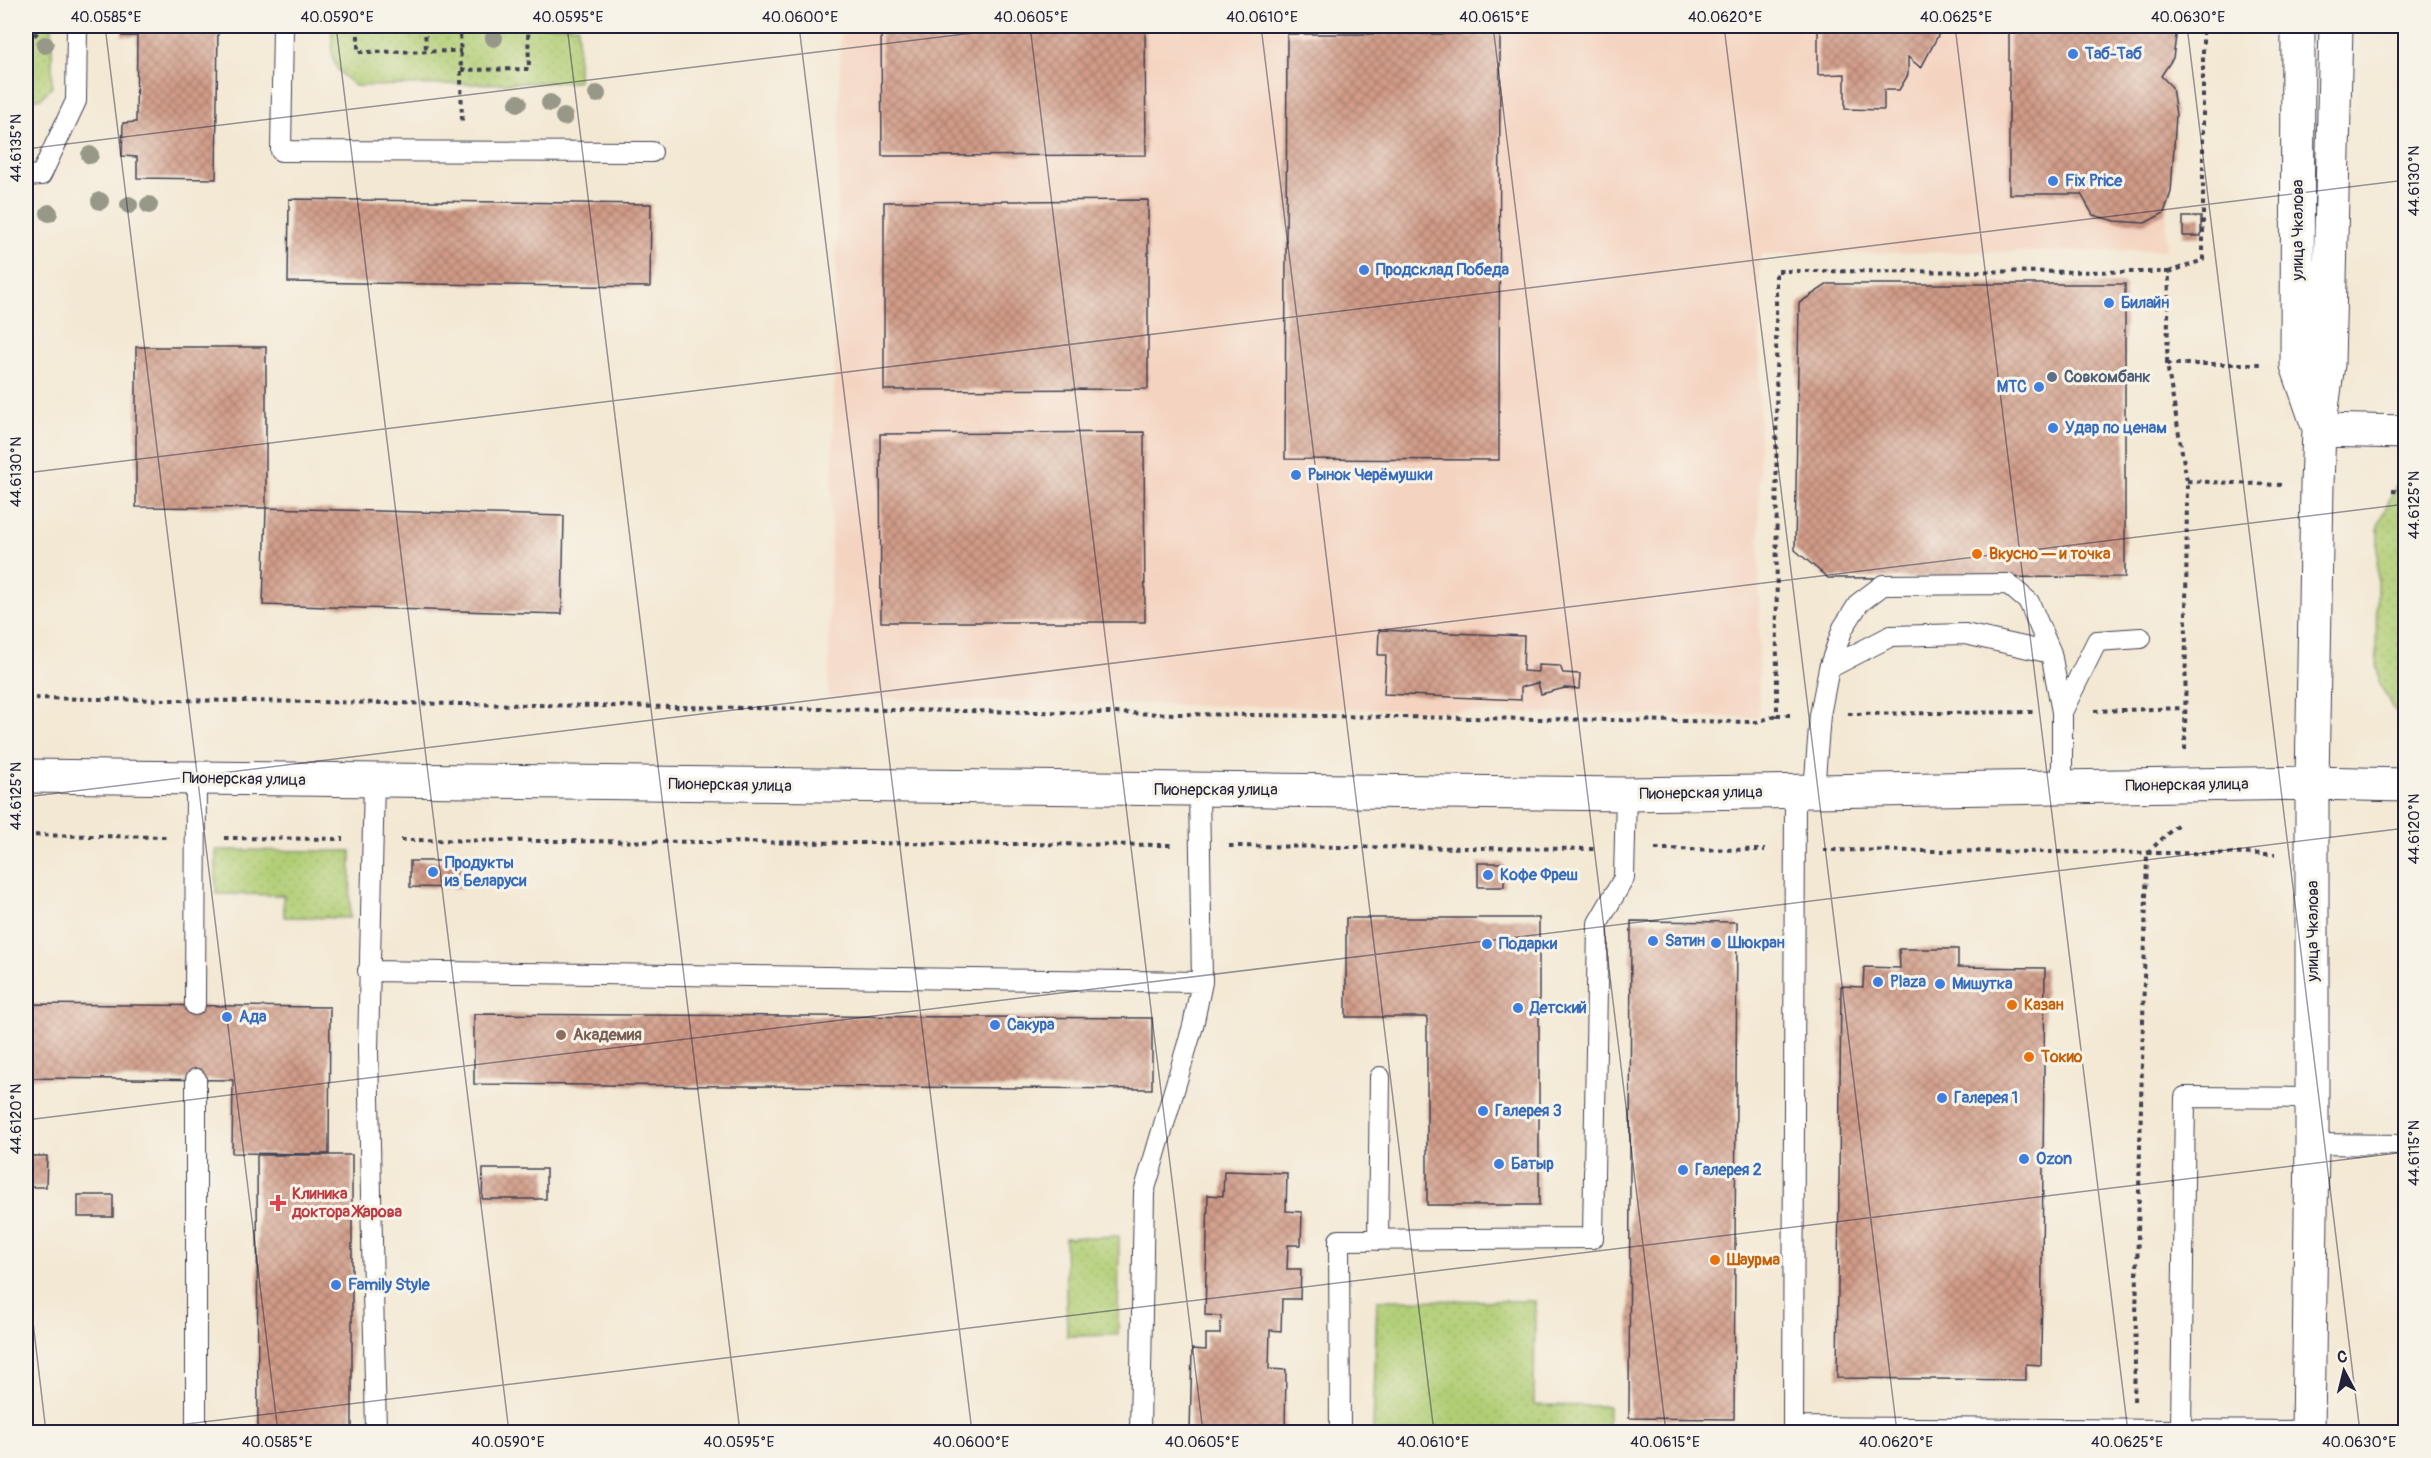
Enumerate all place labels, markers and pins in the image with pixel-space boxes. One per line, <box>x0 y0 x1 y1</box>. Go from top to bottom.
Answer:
place label: Таб-Таб <box>2084 44 2143 64</box>
marker: Таб-Таб <box>2066 47 2080 61</box>
place label: Fix Price <box>2065 171 2123 191</box>
marker: Fix Price <box>2046 174 2060 188</box>
place label: Продсклад Победа <box>1376 260 1510 280</box>
marker: Продсклад Победа <box>1357 263 1371 277</box>
place label: Билайн <box>2121 293 2169 313</box>
marker: Билайн <box>2102 296 2116 310</box>
place label: Совкомбанк <box>2064 367 2151 387</box>
marker: Совкомбанк <box>2045 370 2059 384</box>
place label: МТС <box>1997 377 2027 397</box>
marker: МТС <box>2032 380 2046 394</box>
place label: Удар по ценам <box>2065 418 2167 438</box>
marker: Удар по ценам <box>2046 421 2060 435</box>
place label: Рынок Черёмушки <box>1308 465 1433 485</box>
marker: Рынок Черёмушки <box>1289 468 1303 482</box>
place label: Вкусно — и точка <box>1989 544 2111 564</box>
marker: Вкусно — и точка <box>1970 547 1984 561</box>
place label: Продукты из Беларуси <box>444 853 527 891</box>
marker: Продукты из Беларуси <box>426 865 440 879</box>
place label: Кофе Фреш <box>1500 865 1578 885</box>
marker: Кофе Фреш <box>1481 868 1495 882</box>
place label: Sатин <box>1665 931 1705 951</box>
place label: Шюкран <box>1727 933 1785 953</box>
place label: Подарки <box>1499 934 1558 954</box>
marker: Sатин <box>1646 934 1660 948</box>
marker: Шюкран <box>1709 936 1723 950</box>
marker: Подарки <box>1480 937 1494 951</box>
place label: Plaza <box>1890 972 1926 992</box>
place label: Мишутка <box>1952 974 2013 994</box>
marker: Plaza <box>1871 975 1885 989</box>
marker: Мишутка <box>1933 977 1947 991</box>
place label: Казан <box>2024 995 2064 1015</box>
place label: Детский <box>1529 998 1587 1018</box>
marker: Казан <box>2005 998 2019 1012</box>
marker: Детский <box>1511 1001 1525 1015</box>
place label: Ада <box>239 1007 267 1027</box>
marker: Ада <box>220 1010 234 1024</box>
place label: Сакура <box>1007 1015 1055 1035</box>
marker: Сакура <box>988 1018 1002 1032</box>
place label: Академия <box>573 1025 642 1045</box>
marker: Академия <box>554 1028 568 1042</box>
place label: Токио <box>2040 1047 2083 1067</box>
marker: Токио <box>2022 1050 2036 1064</box>
place label: Галерея 1 <box>1954 1088 2018 1108</box>
marker: Галерея 1 <box>1935 1091 1949 1105</box>
place label: Галерея 3 <box>1495 1101 1562 1121</box>
marker: Галерея 3 <box>1476 1104 1490 1118</box>
place label: Ozon <box>2036 1149 2072 1169</box>
marker: Ozon <box>2017 1152 2031 1166</box>
place label: Батыр <box>1511 1154 1554 1174</box>
marker: Батыр <box>1492 1157 1506 1171</box>
place label: Галерея 2 <box>1695 1160 1762 1180</box>
marker: Галерея 2 <box>1676 1163 1690 1177</box>
place label: Клиника доктора Жарова <box>291 1184 403 1222</box>
marker: Клиника доктора Жарова <box>269 1194 287 1212</box>
place label: Шаурма <box>1726 1250 1780 1270</box>
marker: Шаурма <box>1708 1253 1722 1267</box>
place label: Family Style <box>348 1275 431 1295</box>
marker: Family Style <box>329 1278 343 1292</box>

